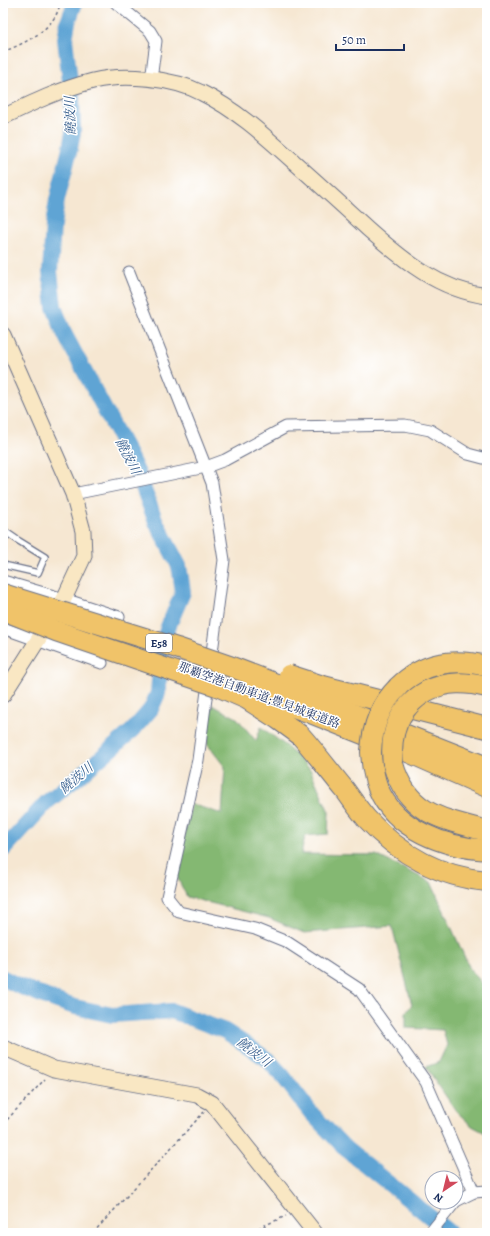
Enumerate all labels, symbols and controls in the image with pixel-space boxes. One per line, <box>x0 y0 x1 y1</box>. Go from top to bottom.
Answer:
scale bar <box>336 26 404 52</box>
text: 50 m <box>342 32 366 48</box>
water label: 饒波川 <box>61 94 79 136</box>
water label: 饒波川 <box>112 435 145 479</box>
road number: E58 <box>146 634 172 652</box>
street label: 那覇空港自動車道;豊見城東道路 <box>176 658 342 732</box>
water label: 饒波川 <box>56 758 98 797</box>
water label: 饒波川 <box>233 1033 276 1072</box>
north arrow <box>424 1170 464 1210</box>
text: N <box>431 1189 446 1206</box>

